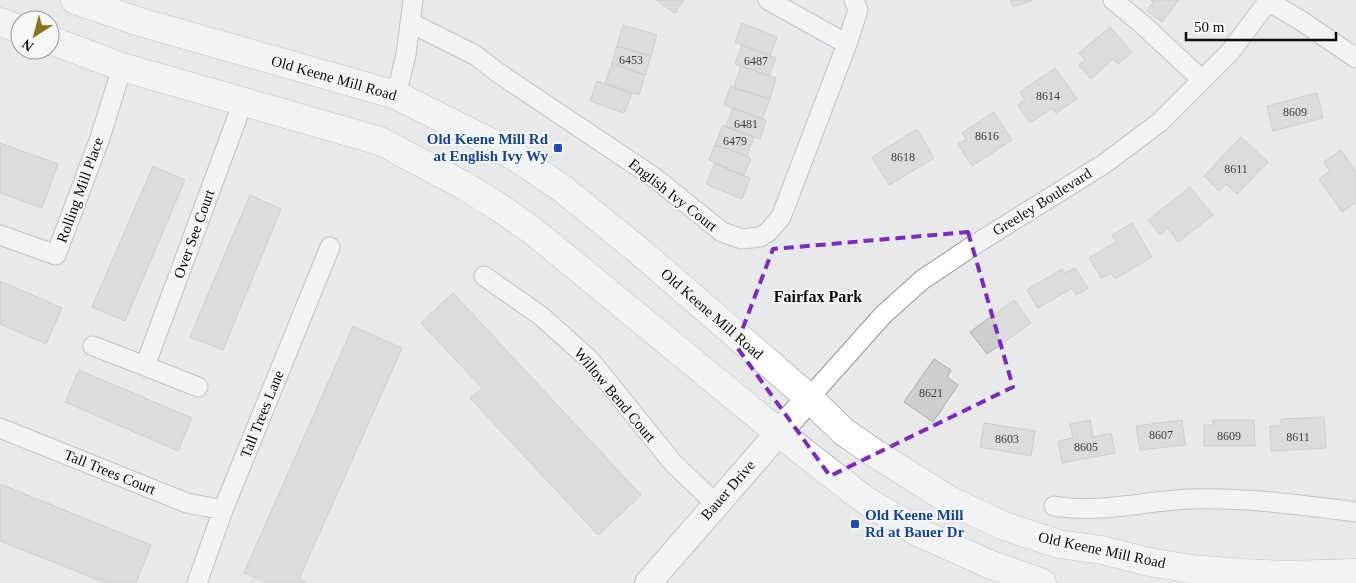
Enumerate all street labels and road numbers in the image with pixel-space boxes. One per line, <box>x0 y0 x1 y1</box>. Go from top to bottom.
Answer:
street label: Old Keene Mill Road <box>270 52 399 104</box>
street label: Rolling Mill Place <box>54 135 107 245</box>
street label: English Ivy Court <box>626 156 721 235</box>
street label: Greeley Boulevard <box>990 165 1095 239</box>
street label: Over See Court <box>171 187 218 281</box>
street label: Old Keene Mill Road <box>658 265 767 363</box>
street label: Willow Bend Court <box>571 345 659 446</box>
street label: Tall Trees Lane <box>237 368 287 460</box>
street label: Tall Trees Court <box>62 446 159 498</box>
street label: Bauer Drive <box>698 457 758 523</box>
street label: Old Keene Mill Road <box>1037 529 1168 571</box>

